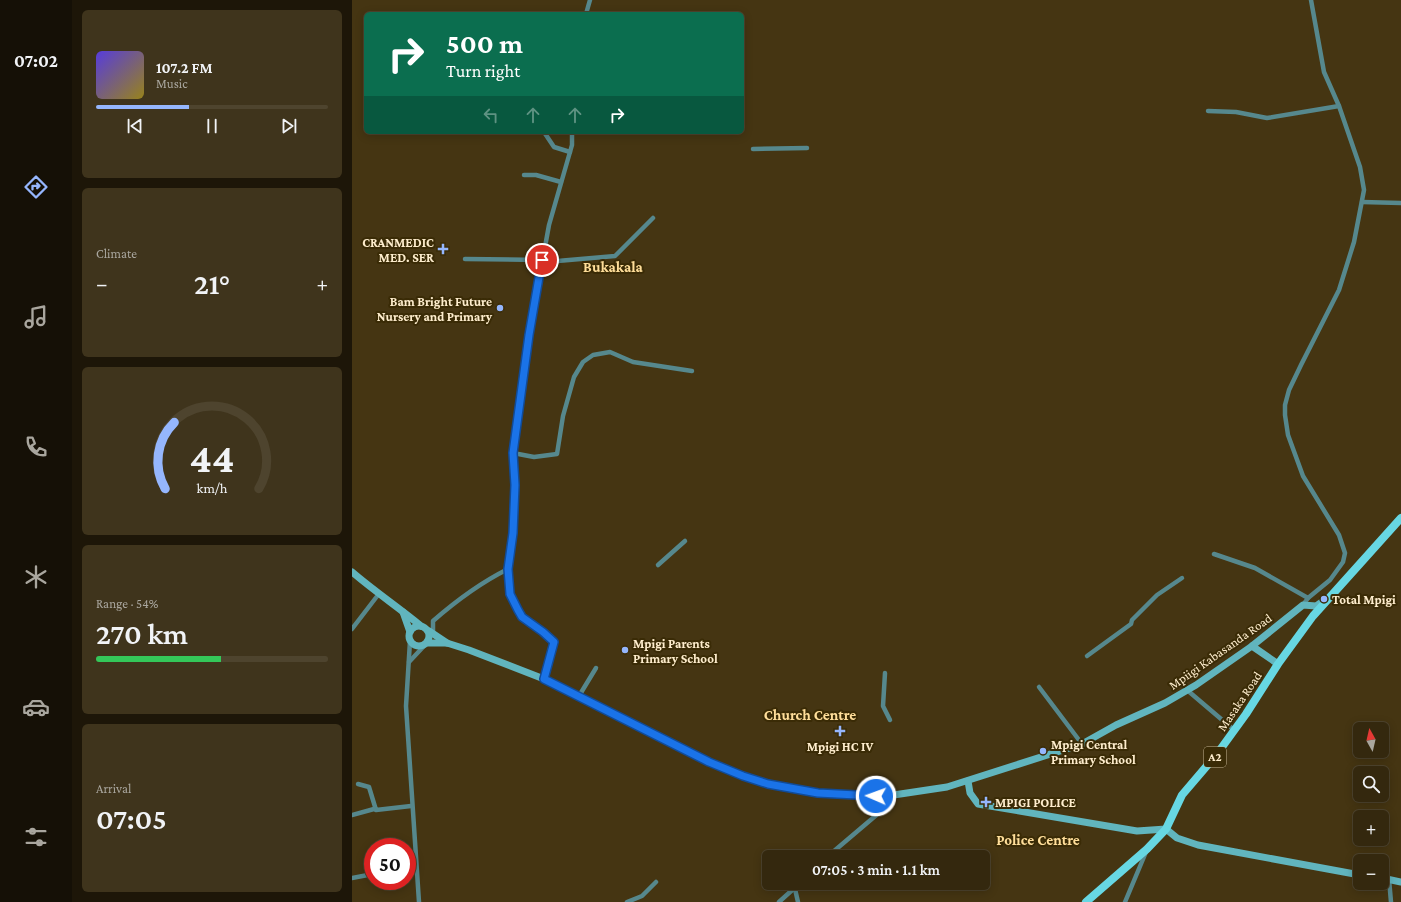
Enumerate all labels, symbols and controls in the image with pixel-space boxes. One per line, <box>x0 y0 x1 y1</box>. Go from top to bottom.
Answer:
icon: right <box>380 28 432 80</box>
text: 500 m <box>446 28 523 59</box>
text: 07:02 <box>14 51 58 71</box>
text: 107.2 FM <box>156 60 213 76</box>
text: Turn right <box>446 61 520 81</box>
text: Music <box>156 76 188 91</box>
icon: left <box>480 104 502 126</box>
icon: ahead <box>522 104 544 126</box>
icon: ahead <box>564 104 586 126</box>
icon: right <box>606 104 628 126</box>
icon: previous <box>124 115 146 137</box>
icon: pause <box>201 115 223 137</box>
icon: next <box>278 115 300 137</box>
icon: directions <box>22 173 50 201</box>
place label: CRANMEDIC MED. SER <box>362 235 434 265</box>
marker: CRANMEDIC MED. SER <box>437 243 449 255</box>
pin <box>525 243 559 277</box>
text: Climate <box>96 246 137 261</box>
icon: arrive <box>531 249 553 271</box>
district label: Bukakala <box>583 259 644 275</box>
text: 21° <box>194 267 230 300</box>
text: − <box>96 271 108 296</box>
text: + <box>316 271 328 296</box>
place label: Bam Bright Future Nursery and Primary <box>377 294 493 324</box>
icon: music <box>22 303 50 331</box>
marker: Bam Bright Future Nursery and Primary <box>495 303 505 313</box>
icon: phone <box>22 433 50 461</box>
text: 44 <box>190 435 234 481</box>
text: km/h <box>197 480 228 496</box>
icon: climate <box>22 563 50 591</box>
place label: Total Mpigi <box>1332 592 1396 607</box>
marker: Total Mpigi <box>1319 594 1329 604</box>
text: Range · 54% <box>96 596 158 611</box>
street label: Mpiigi Kabasanda Road <box>1166 610 1275 693</box>
text: 270 km <box>96 617 188 650</box>
place label: Mpigi Parents Primary School <box>633 636 718 666</box>
marker: Mpigi Parents Primary School <box>620 645 630 655</box>
street label: Masaka Road <box>1214 668 1265 734</box>
icon: car <box>22 693 50 721</box>
district label: Church Centre <box>764 707 856 723</box>
north arrow <box>1353 722 1389 758</box>
map controls <box>1353 722 1389 890</box>
marker: Mpigi HC IV <box>834 725 846 737</box>
place label: Mpigi Central Primary School <box>1051 737 1136 767</box>
place label: Mpigi HC IV <box>807 739 873 754</box>
marker: Mpigi Central Primary School <box>1038 746 1048 756</box>
road number: A2 <box>1204 747 1226 767</box>
button: search <box>1353 766 1389 802</box>
position arrow <box>855 775 897 817</box>
text: Arrival <box>96 781 131 796</box>
place label: MPIGI POLICE <box>995 795 1077 810</box>
marker: MPIGI POLICE <box>980 796 992 808</box>
text: 07:05 <box>96 802 167 835</box>
button: + <box>1353 810 1389 846</box>
icon: filters <box>22 823 50 851</box>
district label: Police Centre <box>996 832 1080 848</box>
speed limit sign: 50 <box>364 838 416 890</box>
button: − <box>1353 854 1389 890</box>
text: 07:05 · 3 min · 1.1 km <box>812 862 940 878</box>

